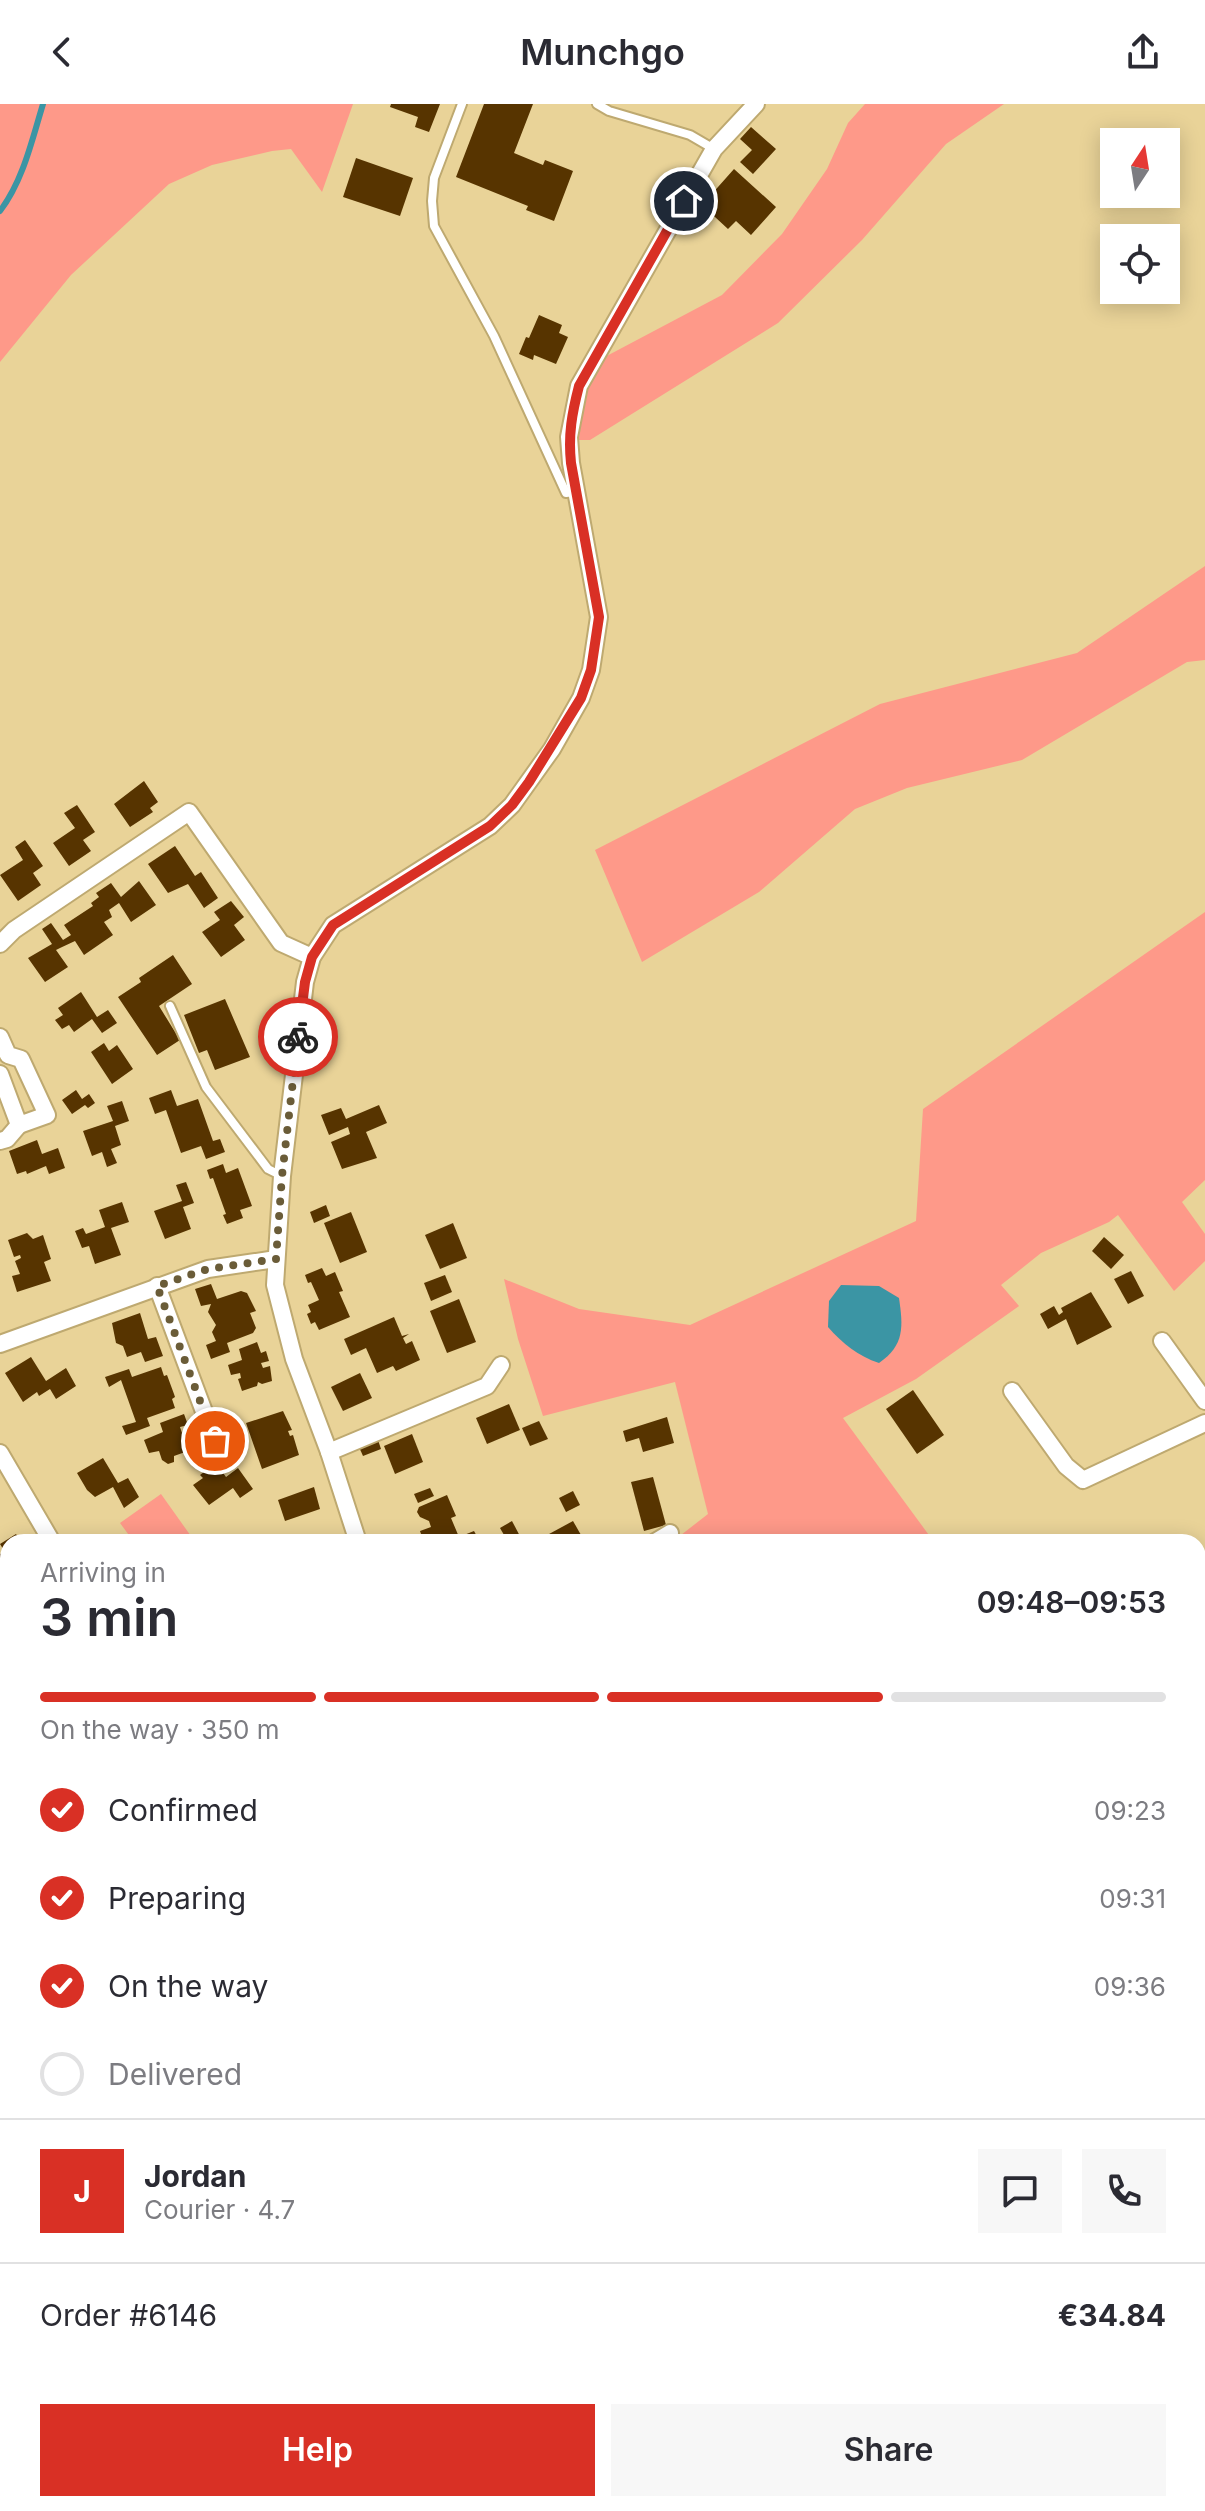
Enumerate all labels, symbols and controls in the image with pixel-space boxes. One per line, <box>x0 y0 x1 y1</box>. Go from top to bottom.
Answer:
icon: back <box>40 30 84 74</box>
text: Munchgo <box>520 30 685 74</box>
icon: share <box>1121 30 1165 74</box>
north arrow <box>1100 128 1180 208</box>
map controls <box>1100 128 1180 304</box>
pin <box>650 167 718 235</box>
icon: home <box>662 179 706 223</box>
button: locate <box>1100 224 1180 304</box>
courier <box>258 997 338 1077</box>
icon: bike <box>276 1015 320 1059</box>
pin <box>181 1407 249 1475</box>
icon: bag <box>193 1419 237 1463</box>
text: Arriving in <box>40 1557 166 1588</box>
text: 09:48–09:53 <box>977 1584 1166 1620</box>
text: 3 min <box>40 1586 178 1649</box>
text: On the way · 350 m <box>40 1714 279 1745</box>
icon: check <box>40 1788 84 1832</box>
text: Confirmed <box>108 1792 258 1828</box>
text: 09:23 <box>1094 1795 1166 1826</box>
icon: check <box>40 1876 84 1920</box>
text: Preparing <box>108 1880 246 1916</box>
text: 09:31 <box>1099 1883 1166 1914</box>
icon: check <box>40 1964 84 2008</box>
text: On the way <box>108 1968 268 2004</box>
text: 09:36 <box>1094 1971 1166 2002</box>
text: Delivered <box>108 2056 242 2092</box>
button: chat <box>978 2149 1062 2233</box>
button: phone <box>1082 2149 1166 2233</box>
text: Jordan <box>144 2158 246 2194</box>
text: J <box>73 2173 91 2209</box>
text: Courier · 4.7 <box>144 2194 295 2225</box>
text: Order #6146 <box>40 2297 217 2333</box>
text: €34.84 <box>1058 2297 1166 2333</box>
button: Help <box>40 2404 595 2496</box>
button: Share <box>611 2404 1166 2496</box>

